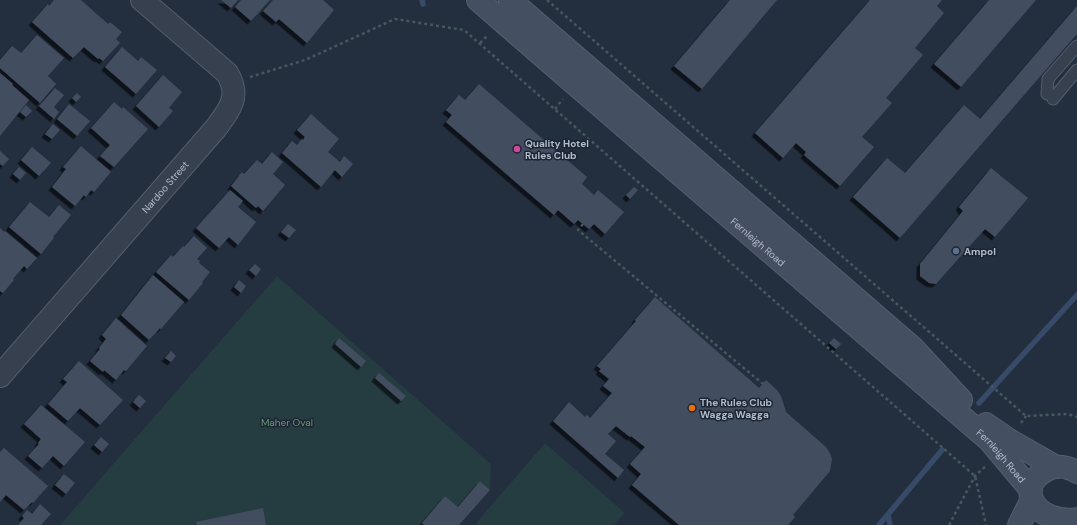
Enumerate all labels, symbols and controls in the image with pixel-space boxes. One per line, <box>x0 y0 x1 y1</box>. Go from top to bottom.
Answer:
place label: Quality Hotel Rules Club <box>525 137 589 162</box>
marker: Quality Hotel Rules Club <box>512 144 522 154</box>
street label: Nardoo Street <box>139 158 192 216</box>
street label: Fernleigh Road <box>728 215 788 269</box>
place label: Ampol <box>964 245 996 258</box>
marker: Ampol <box>951 246 961 256</box>
place label: The Rules Club Wagga Wagga <box>700 396 773 421</box>
marker: The Rules Club Wagga Wagga <box>687 403 697 413</box>
park label: Maher Oval <box>261 416 313 429</box>
street label: Fernleigh Road <box>974 426 1028 486</box>

